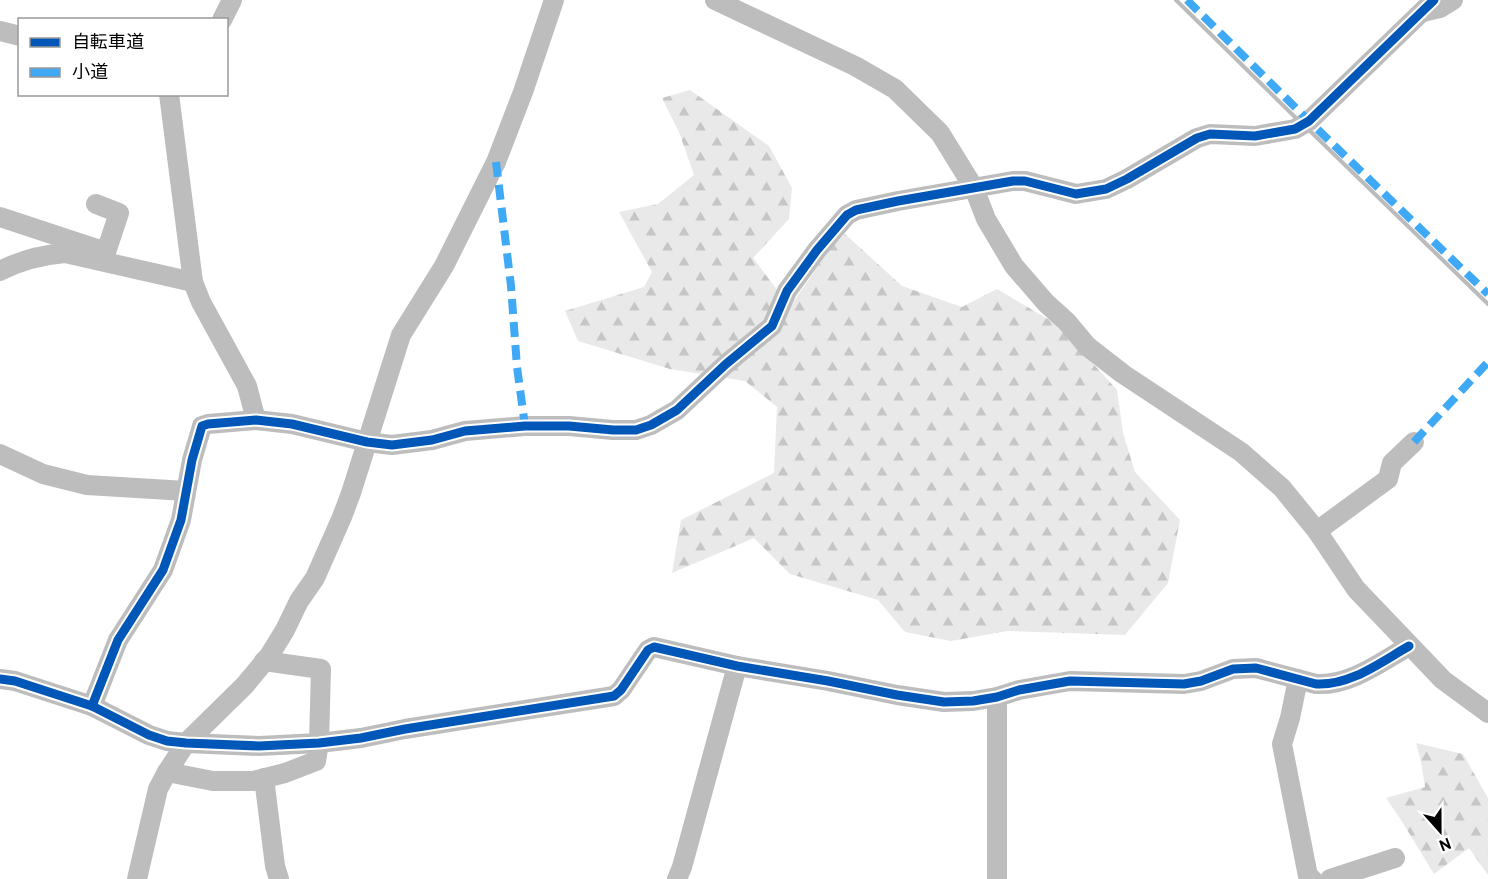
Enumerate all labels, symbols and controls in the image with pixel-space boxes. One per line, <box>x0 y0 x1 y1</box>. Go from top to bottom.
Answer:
legend <box>18 18 228 96</box>
text: 自転車道 <box>72 32 144 55</box>
text: 小道 <box>72 62 108 85</box>
north arrow <box>1410 801 1470 861</box>
text: N <box>1436 832 1454 855</box>

